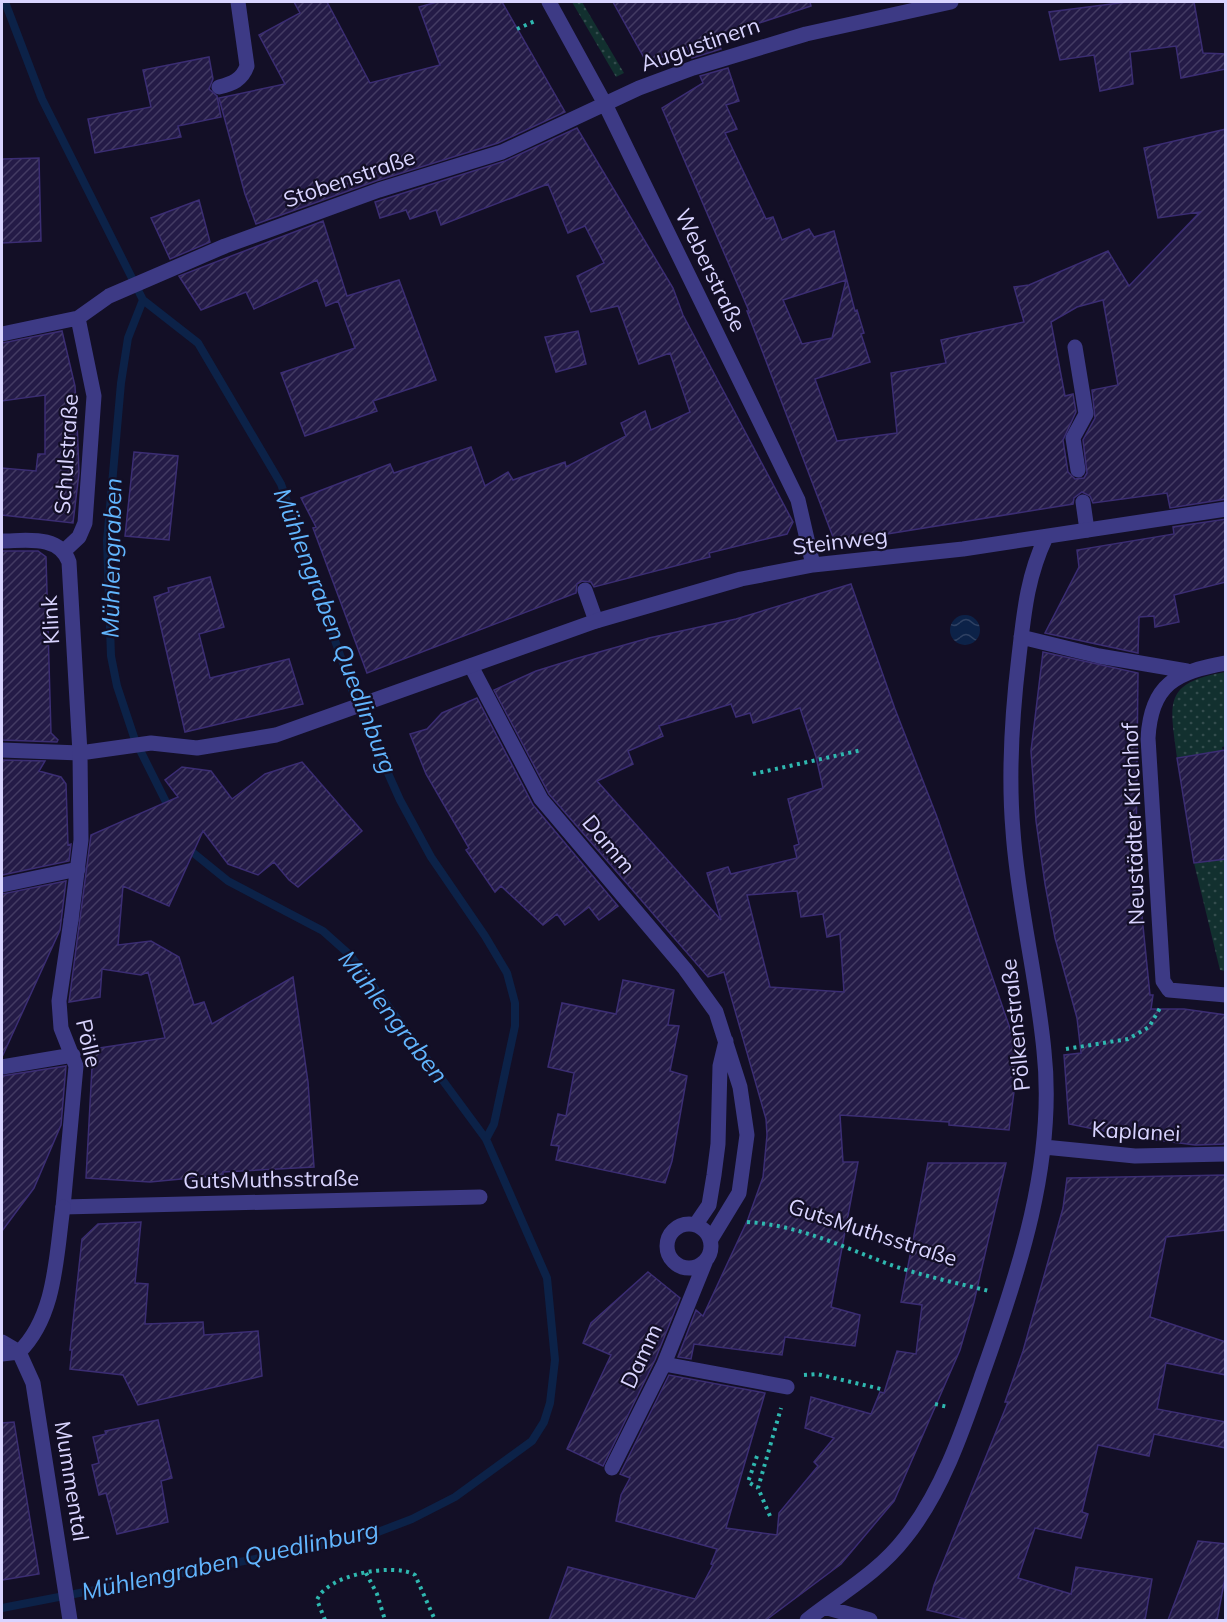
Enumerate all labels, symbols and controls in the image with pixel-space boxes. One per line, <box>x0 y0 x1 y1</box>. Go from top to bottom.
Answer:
street label: Augustinern <box>637 11 763 77</box>
street label: Stobenstraße <box>279 142 419 214</box>
street label: Weberstraße <box>669 204 753 336</box>
street label: Schulstraße <box>48 393 84 515</box>
water label: Mühlengraben <box>95 478 127 638</box>
water label: Mühlengraben Quedlinburg <box>268 484 404 778</box>
street label: Steinweg <box>791 521 889 561</box>
street label: Klink <box>35 594 65 645</box>
street label: Neustädter Kirchhof <box>1115 722 1151 926</box>
street label: Damm <box>576 809 642 879</box>
water label: Mühlengraben <box>333 944 455 1089</box>
street label: Pölkenstraße <box>994 957 1036 1093</box>
street label: Pölle <box>70 1016 108 1070</box>
street label: Kaplanei <box>1091 1115 1181 1147</box>
street label: GutsMuthsstraße <box>183 1163 359 1195</box>
street label: GutsMuthsstraße <box>785 1191 961 1273</box>
street label: Damm <box>614 1319 668 1393</box>
street label: Mummental <box>49 1419 95 1543</box>
water label: Mühlengraben Quedlinburg <box>78 1514 381 1606</box>

